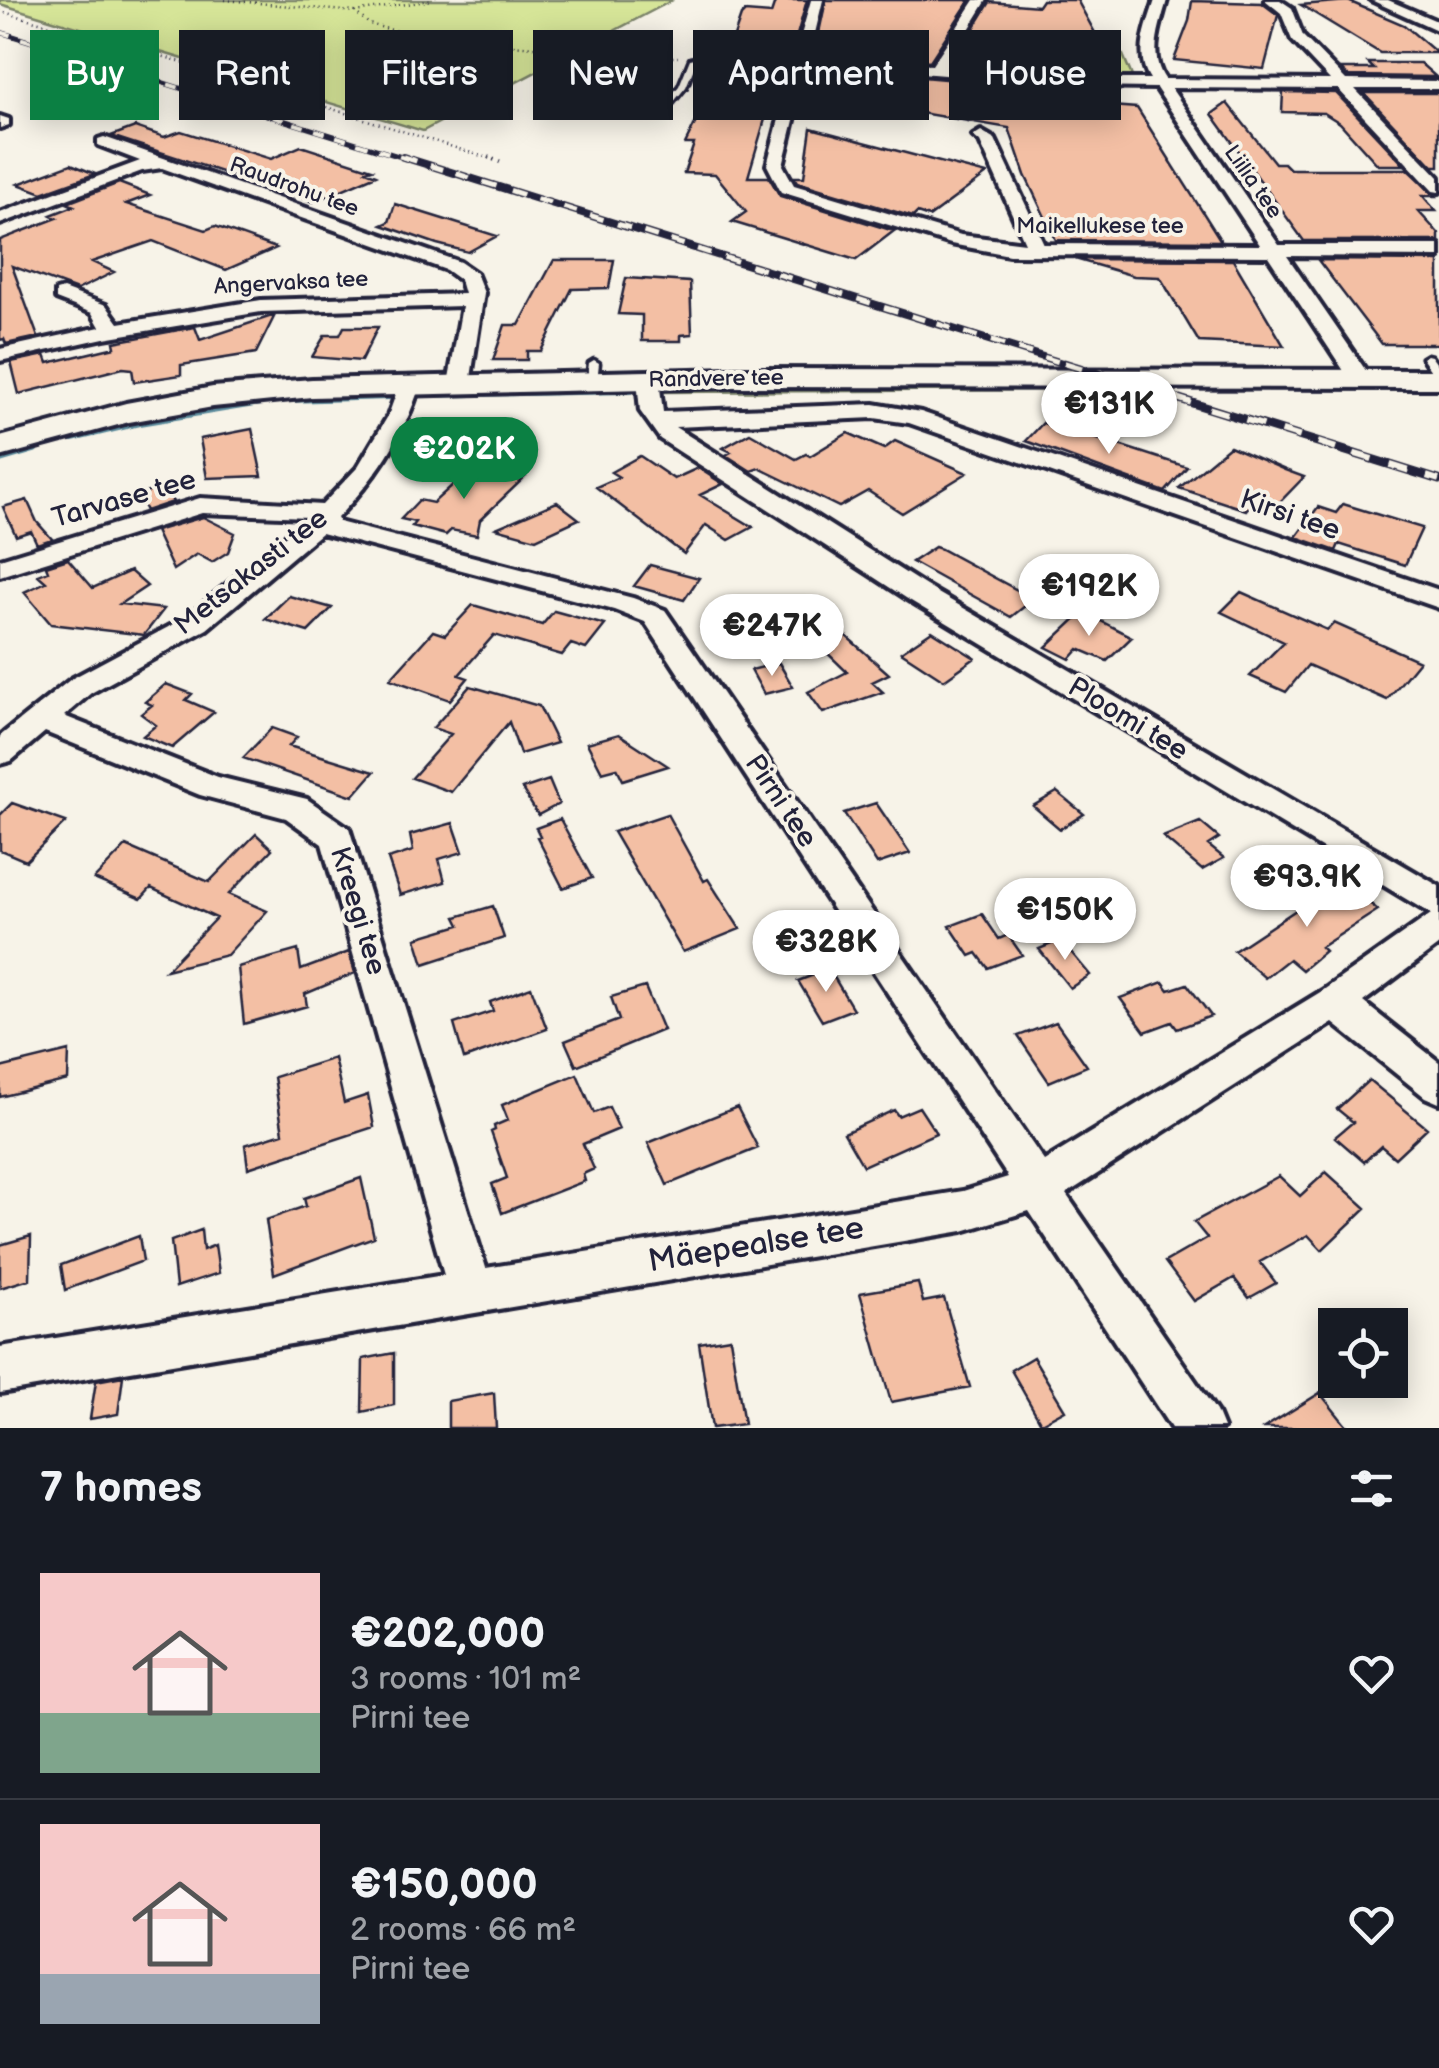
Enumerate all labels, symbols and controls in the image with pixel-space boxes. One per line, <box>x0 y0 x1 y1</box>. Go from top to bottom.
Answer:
chip: Buy <box>30 30 159 120</box>
chip: Rent <box>179 30 325 120</box>
chip: Filters <box>345 30 513 120</box>
chip: New <box>533 30 673 120</box>
chip: Apartment <box>693 30 929 120</box>
chip: House <box>949 30 1121 120</box>
street label: Liilia tee <box>1218 140 1288 224</box>
street label: Raudrohu tee <box>226 151 362 223</box>
street label: Maikellukese tee <box>1016 213 1184 240</box>
street label: Angervaksa tee <box>213 265 369 301</box>
street label: Randvere tee <box>648 364 784 394</box>
pin: €131K <box>1039 372 1179 457</box>
text: €131K <box>1063 385 1155 424</box>
pin: €202K <box>394 417 534 502</box>
text: €202K <box>412 430 516 469</box>
street label: Tarvase tee <box>48 463 200 535</box>
street label: Kirsi tee <box>1236 483 1344 547</box>
street label: Metsakasti tee <box>168 502 334 642</box>
pin: €192K <box>1019 554 1159 639</box>
text: €192K <box>1040 567 1138 606</box>
pin: €247K <box>702 594 842 679</box>
text: €247K <box>722 607 822 646</box>
street label: Ploomi tee <box>1062 670 1194 768</box>
street label: Pirni tee <box>738 748 824 854</box>
street label: Kreegi tee <box>323 843 393 979</box>
pin: €93.9K <box>1226 845 1388 930</box>
text: €93.9K <box>1252 858 1362 897</box>
pin: €150K <box>995 878 1135 963</box>
text: €150K <box>1016 891 1114 930</box>
pin: €328K <box>756 910 896 995</box>
text: €328K <box>775 923 877 962</box>
street label: Mäepealse tee <box>645 1209 867 1281</box>
map controls <box>1318 1308 1408 1398</box>
button: locate <box>1318 1308 1408 1398</box>
icon: filters <box>1344 1461 1399 1516</box>
text: 7 homes <box>40 1463 202 1514</box>
text: €202,000 <box>350 1609 545 1660</box>
icon: home <box>120 1613 240 1733</box>
icon: heart <box>1344 1646 1399 1701</box>
text: 3 rooms · 101 m² <box>350 1660 581 1699</box>
text: Pirni tee <box>350 1699 470 1738</box>
text: €150,000 <box>350 1860 538 1911</box>
icon: home <box>120 1864 240 1984</box>
icon: heart <box>1344 1897 1399 1952</box>
text: 2 rooms · 66 m² <box>350 1911 576 1950</box>
text: Pirni tee <box>350 1950 470 1989</box>

